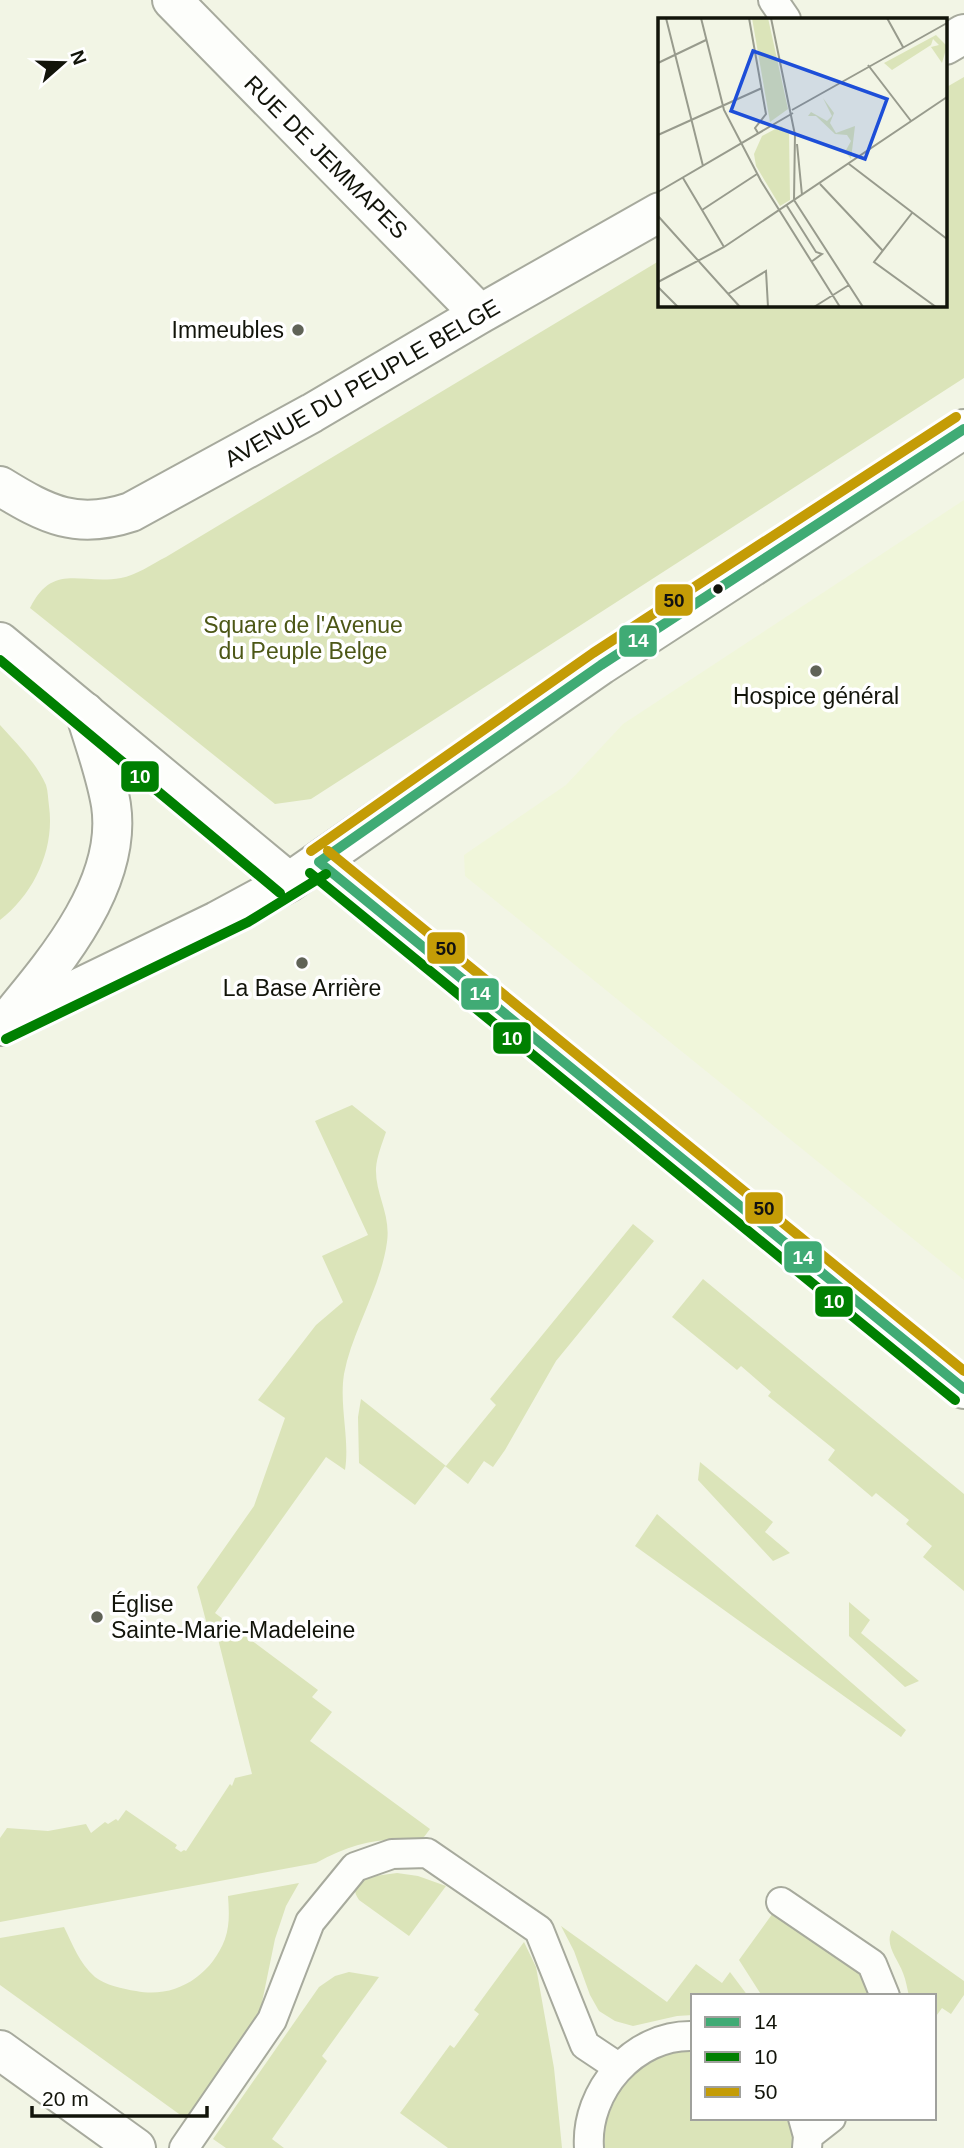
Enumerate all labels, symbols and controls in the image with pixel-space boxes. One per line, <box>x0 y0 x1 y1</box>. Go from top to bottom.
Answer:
inset map <box>658 18 946 306</box>
north arrow <box>28 28 98 98</box>
text: N <box>66 47 91 67</box>
street label: RUE DE JEMMAPES <box>239 70 413 244</box>
street label: AVENUE DU PEUPLE BELGE <box>220 294 504 472</box>
place label: Immeubles <box>172 317 284 343</box>
marker: Immeubles <box>290 322 306 338</box>
unlabelled marker <box>711 582 725 596</box>
line badge: 50 <box>654 583 694 617</box>
text: 50 <box>663 590 685 611</box>
park label: Square de l'Avenue du Peuple Belge <box>203 612 403 664</box>
line badge: 14 <box>618 624 658 658</box>
text: 14 <box>627 630 649 651</box>
marker: Hospice général <box>808 663 824 679</box>
place label: Hospice général <box>733 683 899 709</box>
line badge: 10 <box>120 760 160 793</box>
text: 10 <box>129 766 151 787</box>
line badge: 50 <box>426 931 466 965</box>
text: 50 <box>435 938 457 959</box>
marker: La Base Arrière <box>294 955 310 971</box>
place label: La Base Arrière <box>223 975 381 1001</box>
line badge: 14 <box>460 977 500 1011</box>
text: 14 <box>469 983 491 1004</box>
line badge: 10 <box>492 1021 532 1055</box>
text: 10 <box>501 1028 523 1049</box>
line badge: 50 <box>744 1191 784 1225</box>
text: 50 <box>753 1198 775 1219</box>
line badge: 14 <box>783 1240 823 1274</box>
text: 14 <box>792 1247 814 1268</box>
line badge: 10 <box>814 1285 854 1318</box>
text: 10 <box>823 1291 845 1312</box>
place label: Église Sainte-Marie-Madeleine <box>111 1591 355 1643</box>
marker: Église Sainte-Marie-Madeleine <box>89 1609 105 1625</box>
legend <box>691 1994 936 2120</box>
text: 14 <box>754 2010 778 2033</box>
text: 10 <box>754 2045 777 2068</box>
scale bar <box>32 2074 206 2118</box>
text: 50 <box>754 2080 777 2103</box>
text: 20 m <box>42 2087 89 2110</box>

